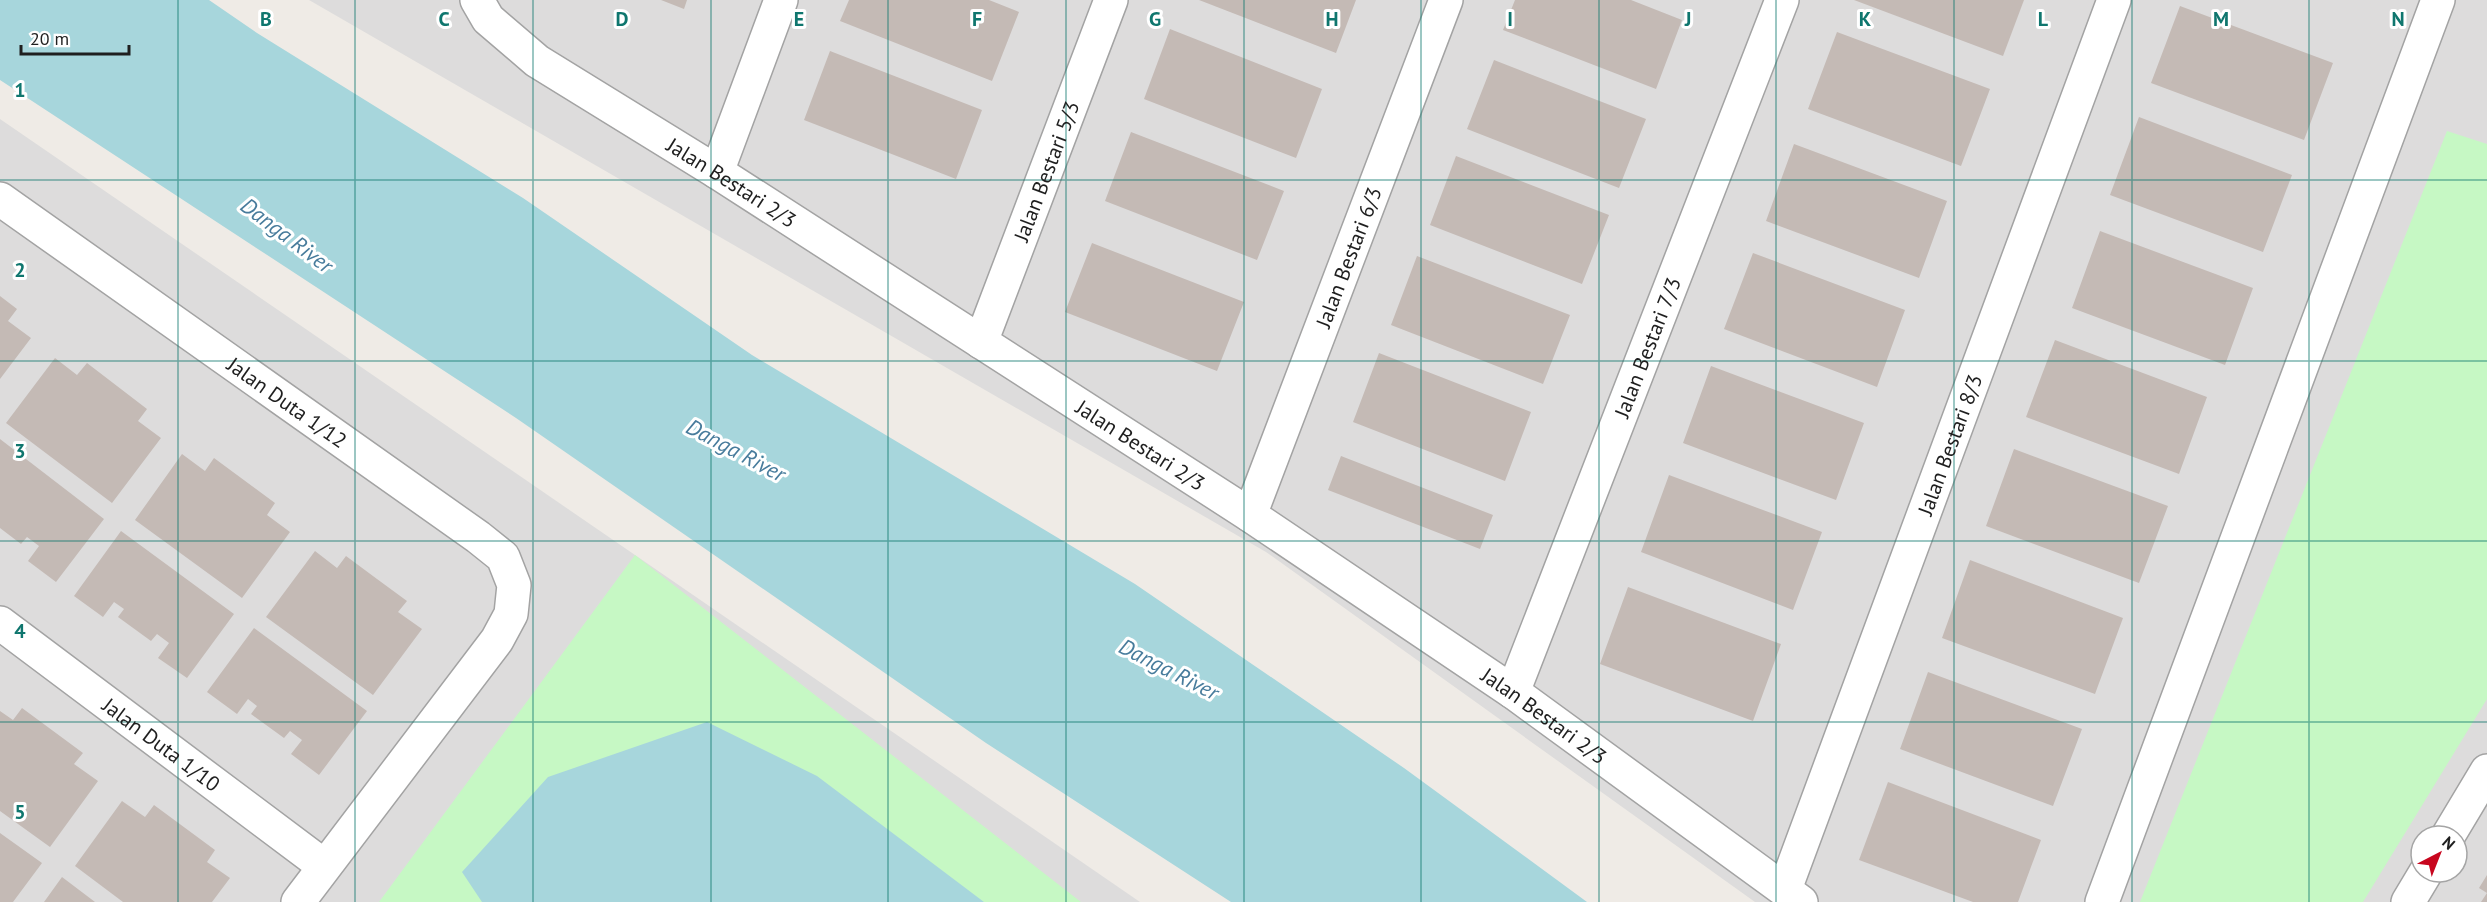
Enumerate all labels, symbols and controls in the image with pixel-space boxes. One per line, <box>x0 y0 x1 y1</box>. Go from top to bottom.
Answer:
text: B <box>260 6 272 32</box>
text: C <box>438 6 450 32</box>
text: D <box>616 6 629 32</box>
text: E <box>794 6 804 32</box>
text: F <box>972 6 982 32</box>
text: G <box>1149 6 1161 32</box>
text: H <box>1325 6 1339 32</box>
text: I <box>1507 6 1513 32</box>
text: J <box>1684 6 1691 32</box>
text: K <box>1859 6 1872 32</box>
text: L <box>2038 6 2049 32</box>
text: M <box>2213 6 2229 32</box>
text: N <box>2391 6 2405 32</box>
scale bar <box>21 18 129 56</box>
text: 20 m <box>30 27 69 50</box>
text: 1 <box>14 77 26 103</box>
street label: Jalan Bestari 5/3 <box>1007 97 1085 246</box>
street label: Jalan Bestari 2/3 <box>661 131 802 233</box>
street label: Jalan Bestari 6/3 <box>1309 183 1387 332</box>
water label: Danga River <box>235 191 340 280</box>
text: 2 <box>14 257 26 283</box>
street label: Jalan Bestari 7/3 <box>1607 273 1687 422</box>
street label: Jalan Duta 1/12 <box>222 350 352 454</box>
street label: Jalan Bestari 8/3 <box>1911 370 1988 520</box>
street label: Jalan Bestari 2/3 <box>1070 393 1211 496</box>
water label: Danga River <box>682 412 792 489</box>
text: 3 <box>14 438 26 464</box>
text: 4 <box>14 618 26 644</box>
water label: Danga River <box>1114 632 1225 707</box>
street label: Jalan Bestari 2/3 <box>1476 661 1613 770</box>
street label: Jalan Duta 1/10 <box>97 691 226 797</box>
text: 5 <box>14 799 26 825</box>
north arrow <box>2409 824 2469 884</box>
text: N <box>2438 832 2460 854</box>

